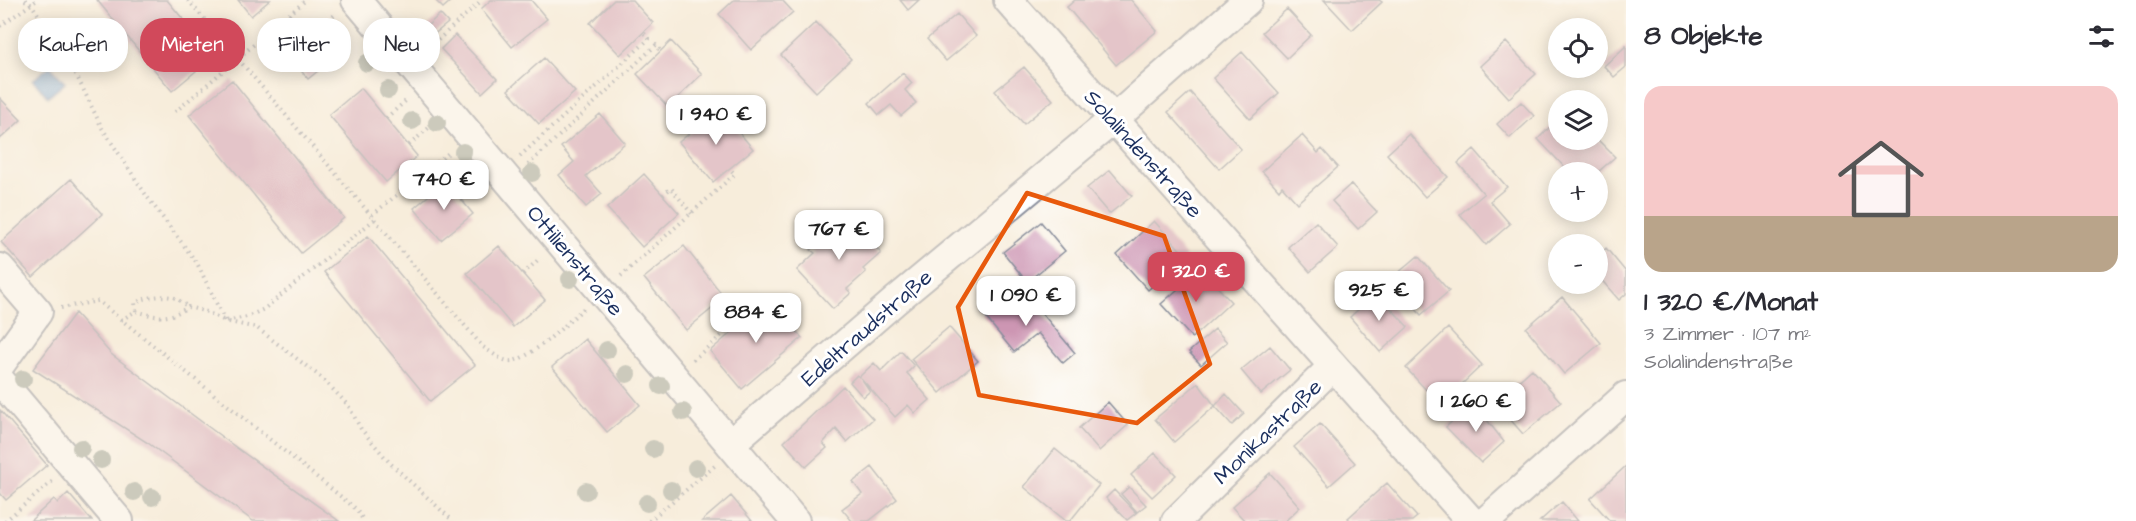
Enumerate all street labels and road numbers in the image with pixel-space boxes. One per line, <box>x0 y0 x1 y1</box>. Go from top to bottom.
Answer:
street label: Solalindenstraße <box>1077 83 1209 225</box>
street label: Ottilienstraße <box>519 199 631 323</box>
street label: Edeltraudstraße <box>794 262 940 394</box>
street label: Monikastraße <box>1207 372 1329 492</box>

